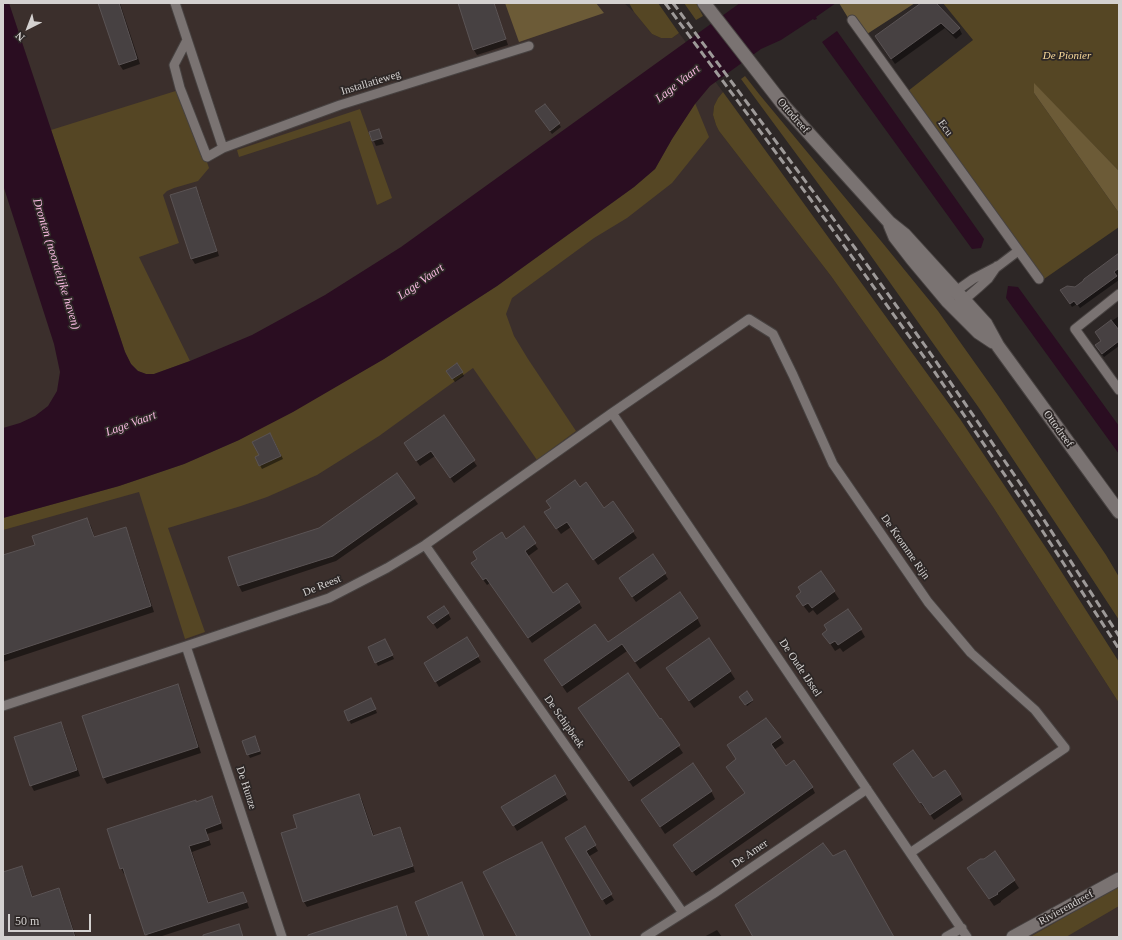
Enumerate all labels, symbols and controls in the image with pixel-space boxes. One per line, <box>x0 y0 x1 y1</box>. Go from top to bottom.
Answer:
north arrow <box>8 8 48 48</box>
text: N <box>13 30 27 44</box>
park label: De Pionier <box>1043 49 1091 63</box>
water label: Lage Vaart <box>653 62 703 106</box>
street label: Installatieweg <box>340 68 402 98</box>
street label: Ottodreef <box>774 96 812 136</box>
street label: Ecu <box>935 117 955 139</box>
water label: Dronten (noordelijke haven) <box>29 197 83 331</box>
water label: Lage Vaart <box>395 261 447 303</box>
water label: Lage Vaart <box>104 408 158 440</box>
street label: Ottodreef <box>1040 408 1076 450</box>
street label: De Kromme Rijn <box>878 512 932 582</box>
street label: De Reest <box>301 572 343 600</box>
street label: De Oude IJssel <box>776 637 824 699</box>
street label: De Schipbeek <box>541 693 587 751</box>
street label: De Hunze <box>233 765 259 811</box>
street label: De Amer <box>729 837 771 871</box>
street label: Rivierendreef <box>1036 888 1096 928</box>
scale bar <box>10 906 93 932</box>
text: 50 m <box>15 914 39 928</box>

